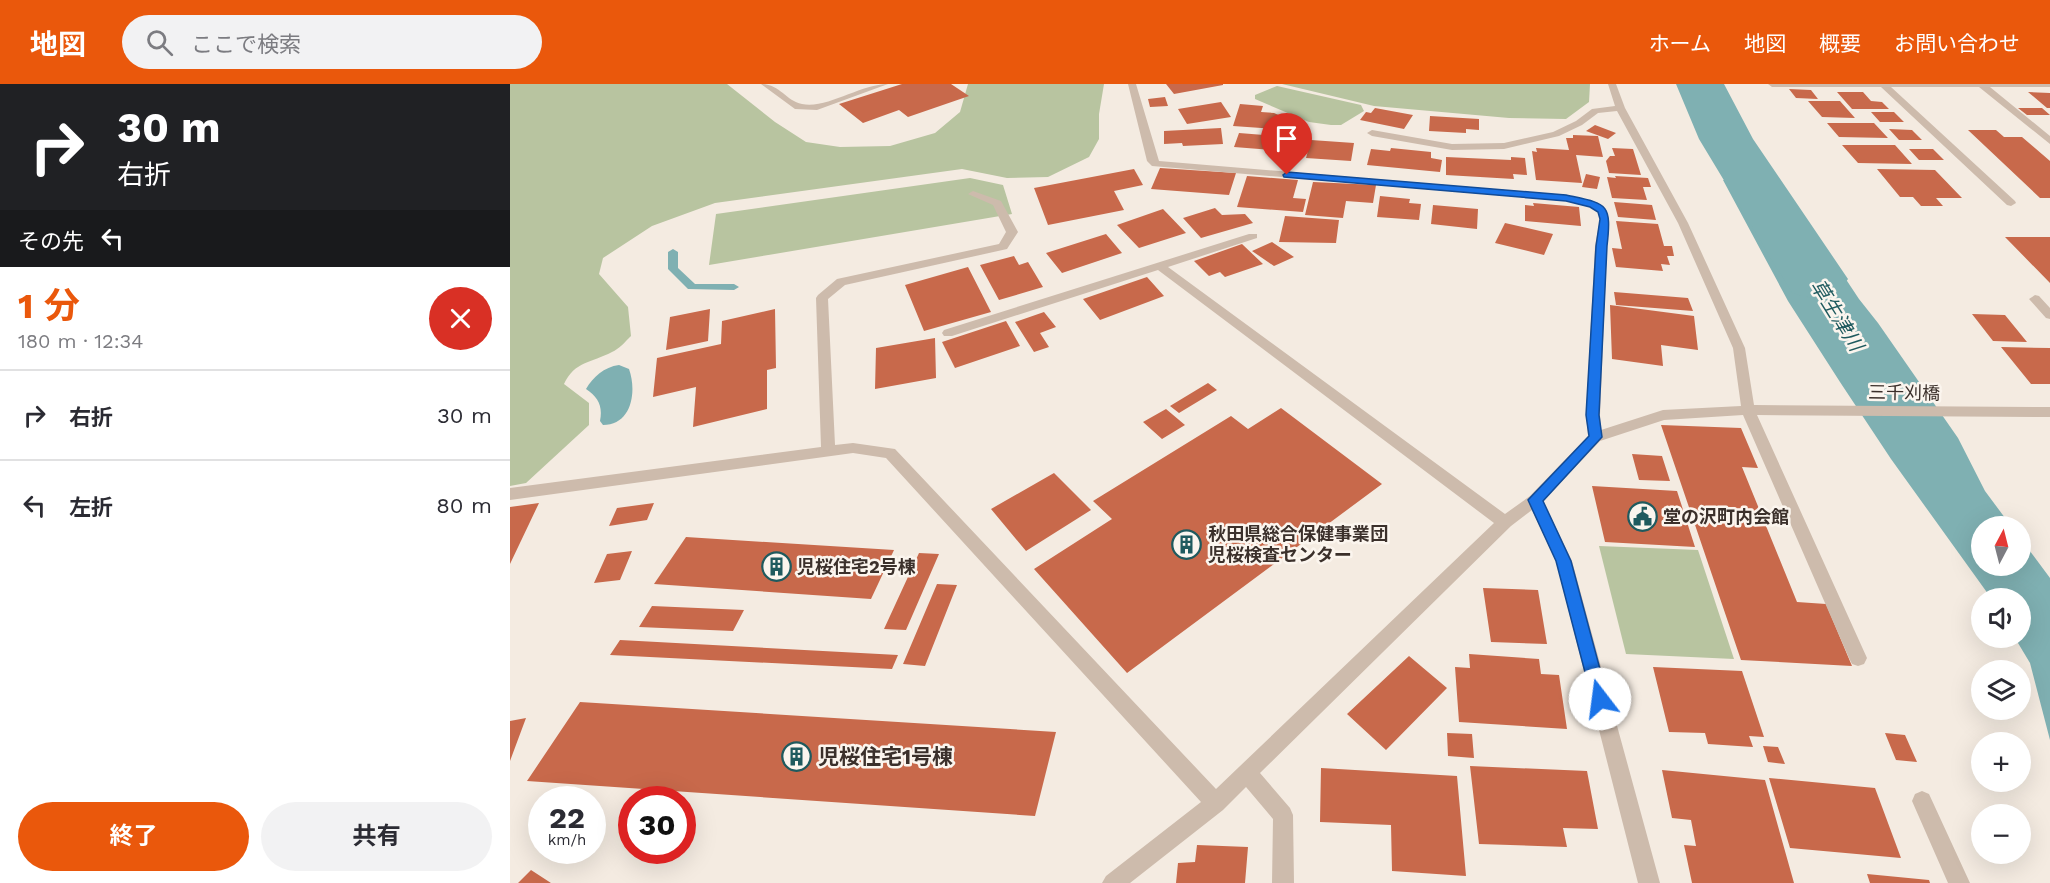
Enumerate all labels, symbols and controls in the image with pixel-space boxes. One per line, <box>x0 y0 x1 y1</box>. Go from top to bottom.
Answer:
search box <box>122 15 542 69</box>
icon: search <box>143 26 176 59</box>
text: 地図 <box>30 28 86 61</box>
text: ホーム <box>1649 31 1711 56</box>
text: 地図 <box>1744 31 1786 56</box>
text: 概要 <box>1819 31 1861 56</box>
text: お問い合わせ <box>1894 31 2020 56</box>
text: ここで検索 <box>191 32 301 57</box>
text: 30 m <box>117 103 221 152</box>
icon: right <box>18 108 96 186</box>
pin <box>1261 113 1312 175</box>
icon: arrive <box>1270 122 1303 155</box>
text: 右折 <box>117 159 171 191</box>
icon: left <box>96 222 129 255</box>
text: その先 <box>18 229 84 254</box>
water label: 草生津川 <box>1806 275 1869 357</box>
text: 1 分 <box>18 285 80 327</box>
button: close <box>429 287 492 350</box>
text: 180 m · 12:34 <box>18 329 143 353</box>
street label: 三千刈橋 <box>1868 381 1940 404</box>
icon: right <box>18 399 51 432</box>
text: 30 m <box>437 403 492 428</box>
text: 右折 <box>69 405 113 430</box>
icon: left <box>18 489 51 522</box>
text: 80 m <box>436 493 492 518</box>
text: 左折 <box>69 495 113 520</box>
public building icon: 堂の沢町内会館 <box>1626 501 1658 533</box>
place label: 堂の沢町内会館 <box>1663 506 1789 527</box>
north arrow <box>1971 516 2031 576</box>
map controls <box>1971 516 2031 864</box>
place label: 秋田県総合保健事業団 児桜検査センター <box>1208 523 1388 565</box>
building icon: 秋田県総合保健事業団 児桜検査センター <box>1171 528 1203 560</box>
building icon: 児桜住宅2号棟 <box>760 551 792 583</box>
place label: 児桜住宅2号棟 <box>797 556 916 577</box>
button: sound <box>1971 588 2031 648</box>
button: layers <box>1971 660 2031 720</box>
position arrow <box>1568 667 1632 731</box>
button: + <box>1971 732 2031 792</box>
building icon: 児桜住宅1号棟 <box>781 741 813 773</box>
place label: 児桜住宅1号棟 <box>818 744 953 769</box>
speed limit sign: 30 <box>618 786 696 864</box>
text: 22 <box>549 800 585 835</box>
button: 終了 <box>18 802 249 871</box>
button: 共有 <box>261 802 492 871</box>
button: − <box>1971 804 2031 864</box>
text: km/h <box>548 831 586 849</box>

